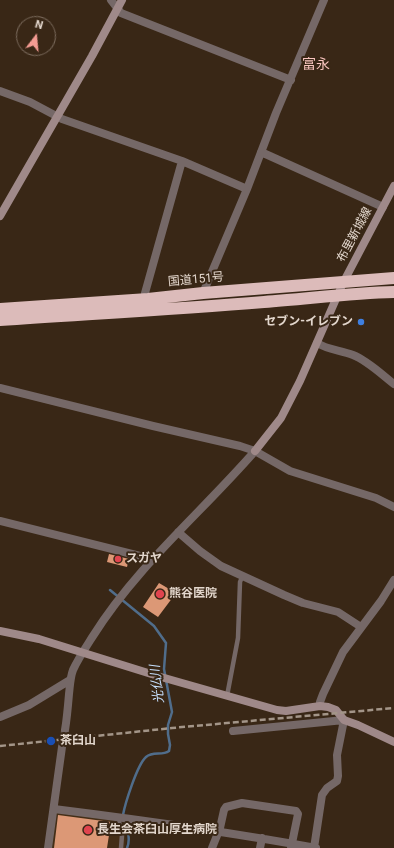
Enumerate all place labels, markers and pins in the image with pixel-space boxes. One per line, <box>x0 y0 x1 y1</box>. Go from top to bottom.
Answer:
place label: セブン-イレブン <box>264 315 353 329</box>
marker: セブン-イレブン <box>356 317 366 327</box>
place label: スガヤ <box>126 552 162 566</box>
marker: スガヤ <box>113 554 123 564</box>
place label: 熊谷医院 <box>169 587 217 601</box>
marker: 熊谷医院 <box>154 588 166 600</box>
place label: 茶臼山 <box>60 734 96 748</box>
marker: 茶臼山 <box>45 735 57 747</box>
place label: 長生会茶臼山厚生病院 <box>97 823 217 837</box>
marker: 長生会茶臼山厚生病院 <box>82 824 94 836</box>

